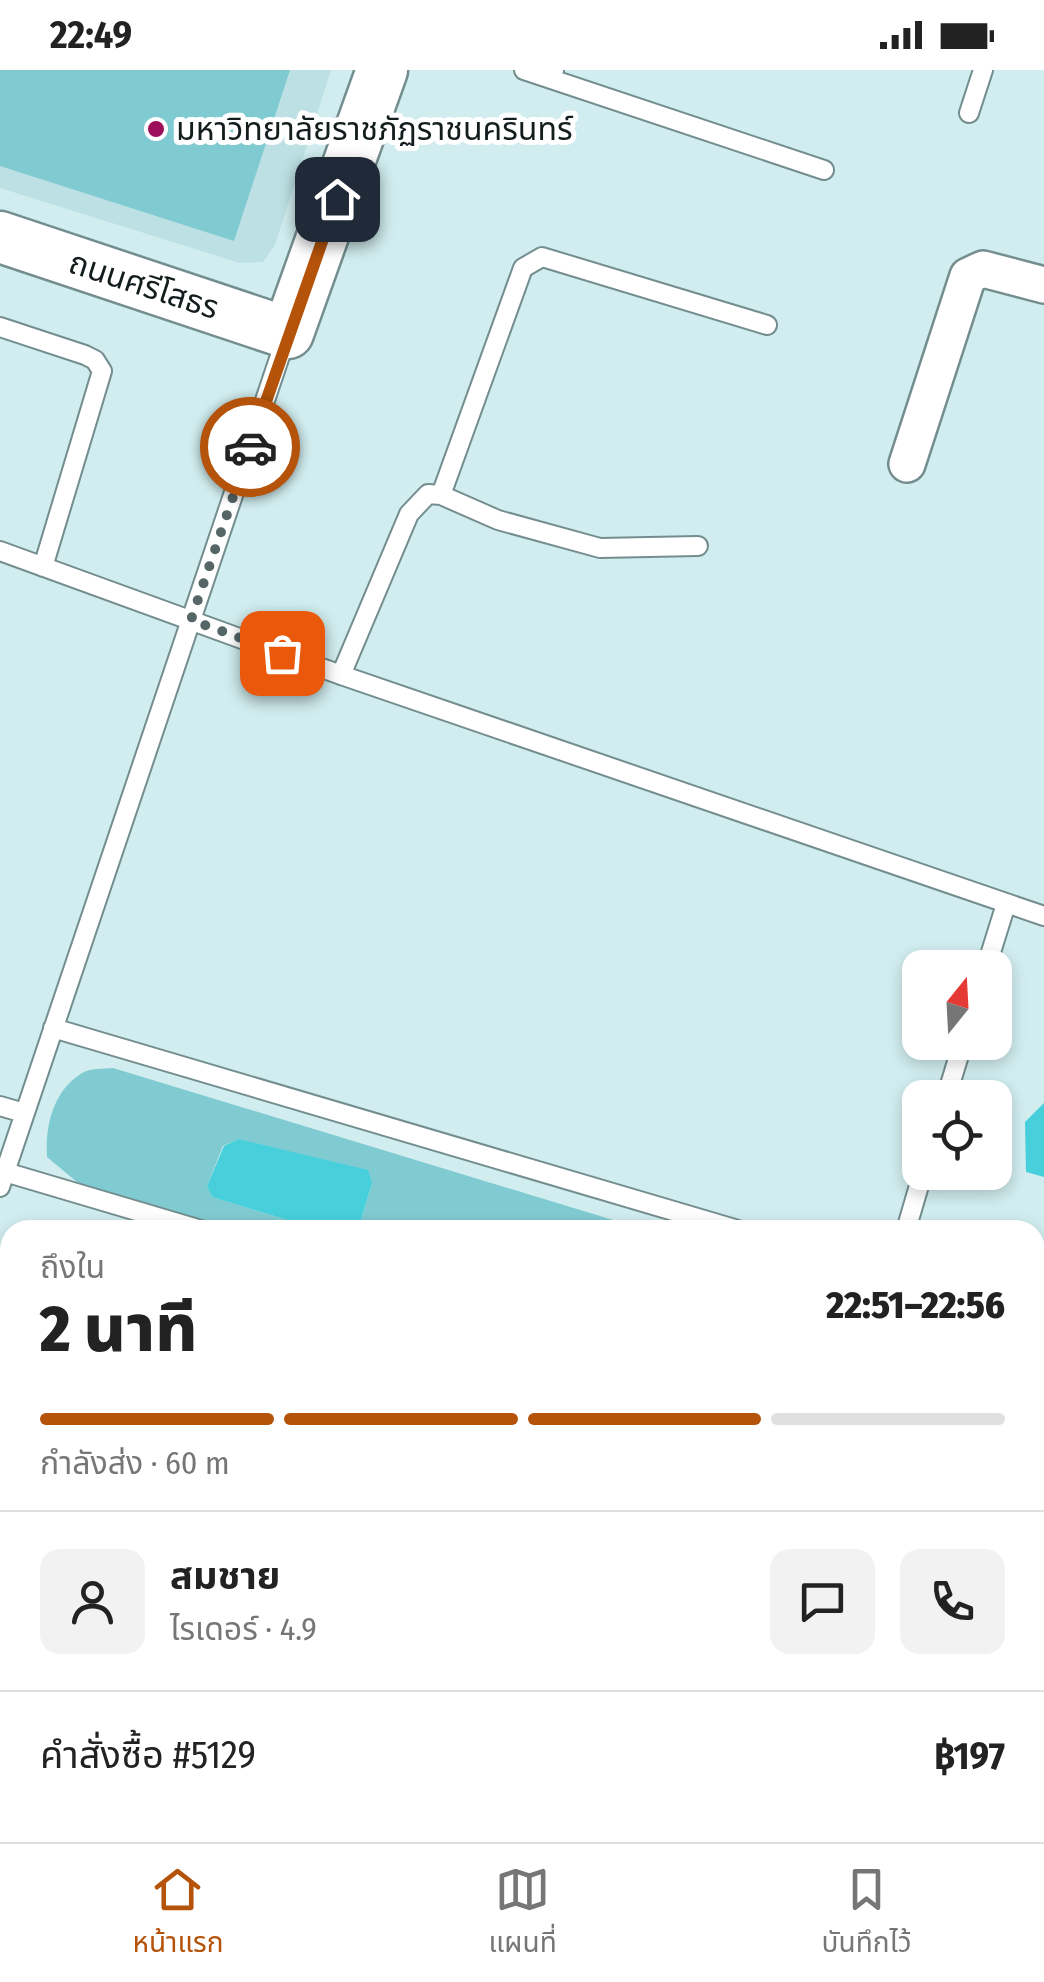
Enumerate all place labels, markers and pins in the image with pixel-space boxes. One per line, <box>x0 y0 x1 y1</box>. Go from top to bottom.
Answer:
place label: มหาวิทยาลัยราชภัฏราชนครินทร์ <box>176 110 574 148</box>
marker: มหาวิทยาลัยราชภัฏราชนครินทร์ <box>145 118 167 140</box>
pin <box>295 157 380 242</box>
pin <box>240 611 325 696</box>

